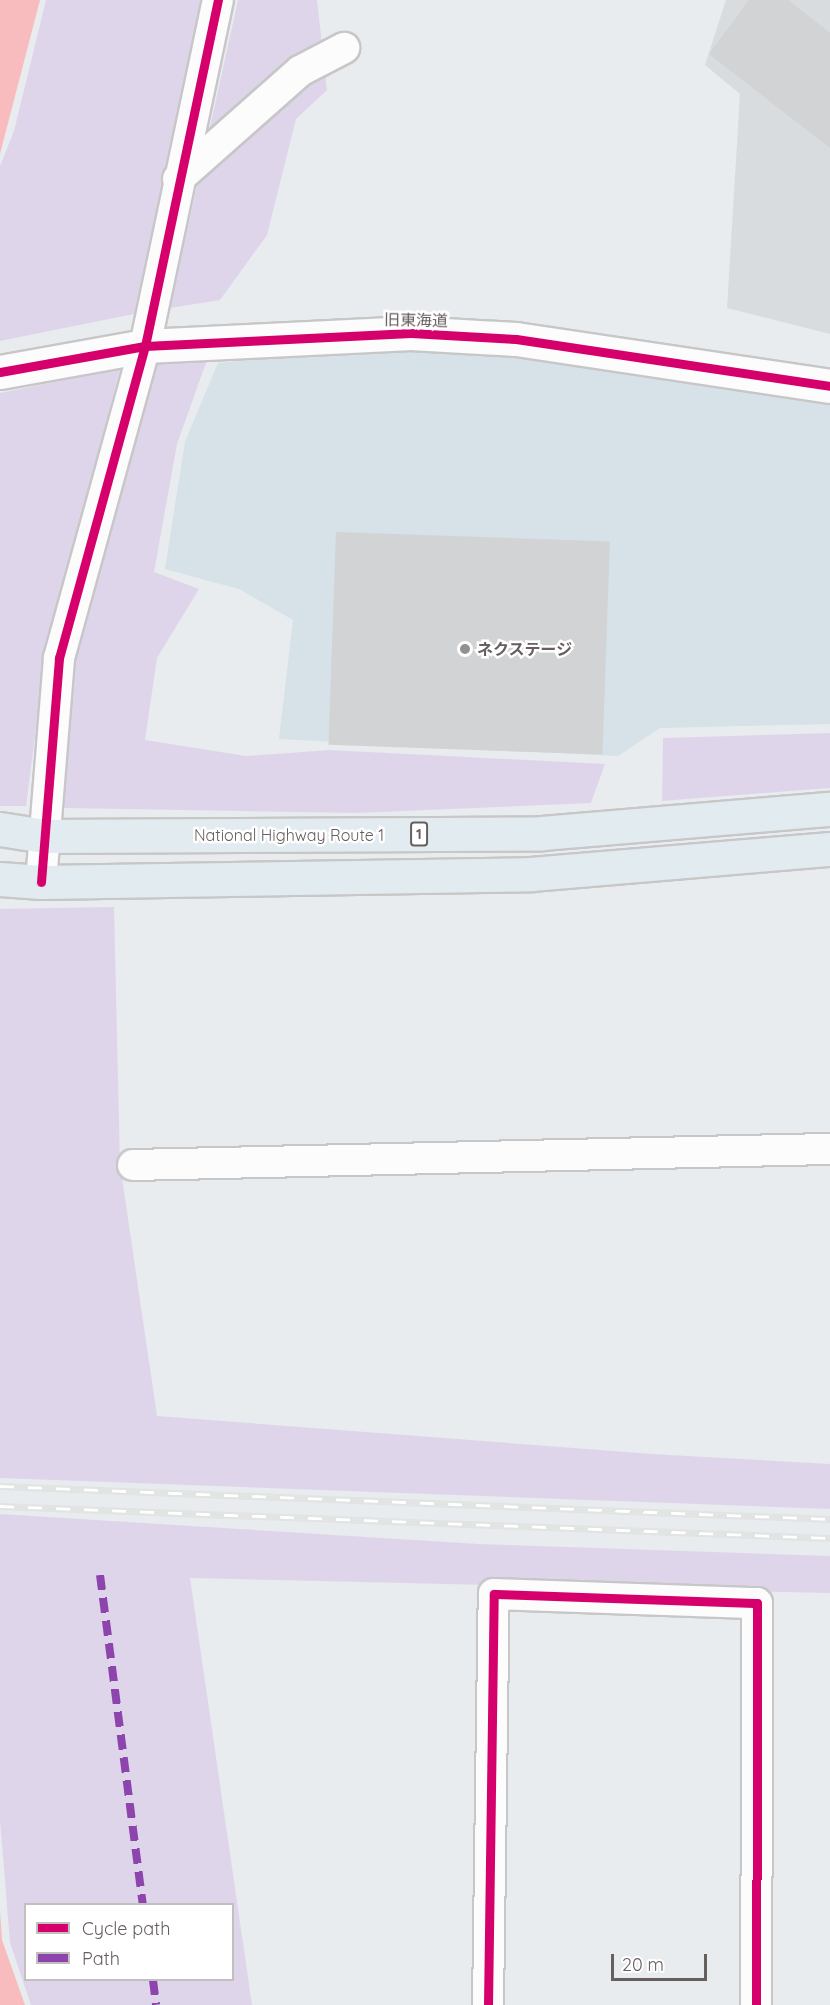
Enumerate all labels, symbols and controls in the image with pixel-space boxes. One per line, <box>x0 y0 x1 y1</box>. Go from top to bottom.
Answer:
street label: 旧東海道 <box>384 310 448 330</box>
place label: ネクステージ <box>477 639 573 659</box>
marker: ネクステージ <box>458 642 472 656</box>
road number: 1 <box>410 822 428 846</box>
street label: National Highway Route 1 <box>194 825 384 845</box>
legend <box>24 1903 234 1981</box>
text: Cycle path <box>82 1917 170 1940</box>
scale bar <box>614 1942 710 1980</box>
text: Path <box>82 1947 120 1970</box>
text: 20 m <box>622 1953 664 1976</box>

